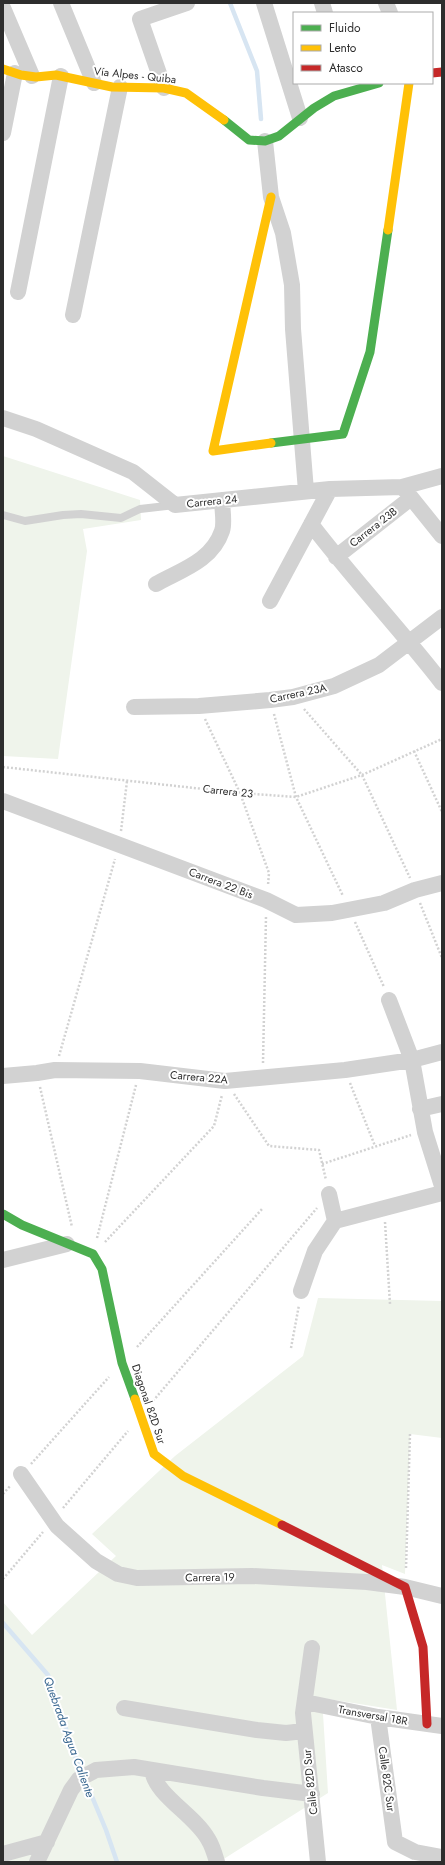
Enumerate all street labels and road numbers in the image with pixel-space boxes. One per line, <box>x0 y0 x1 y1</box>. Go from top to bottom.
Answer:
street label: Vía Alpes - Quiba <box>93 63 177 87</box>
street label: Carrera 24 <box>186 490 239 512</box>
street label: Carrera 23B <box>346 503 400 551</box>
street label: Carrera 23A <box>268 679 329 707</box>
street label: Carrera 23 <box>202 780 254 802</box>
street label: Carrera 22 Bis <box>187 863 256 903</box>
street label: Carrera 22A <box>169 1067 229 1088</box>
street label: Diagonal 82D Sur <box>128 1362 170 1446</box>
street label: Carrera 19 <box>185 1569 235 1585</box>
street label: Transversal 18R <box>337 1701 410 1729</box>
street label: Calle 82C Sur <box>375 1745 400 1813</box>
street label: Calle 82D Sur <box>299 1748 321 1815</box>

